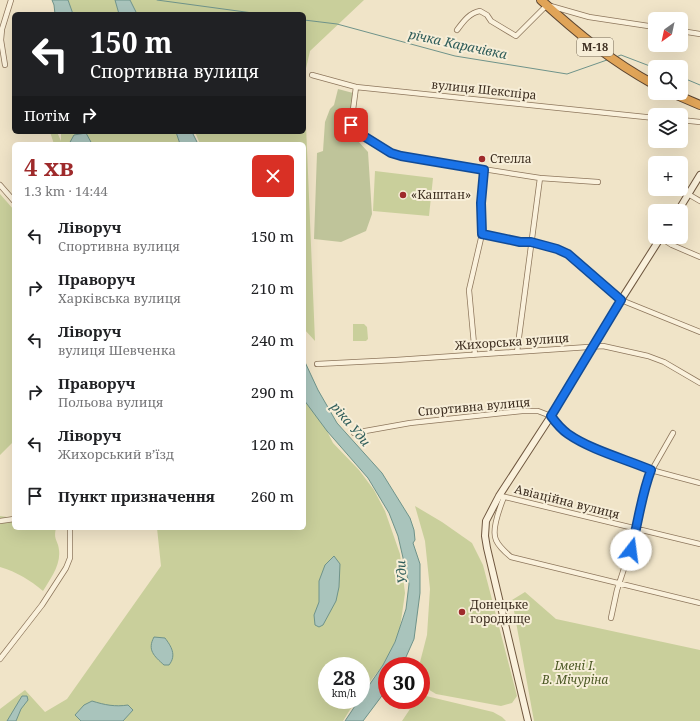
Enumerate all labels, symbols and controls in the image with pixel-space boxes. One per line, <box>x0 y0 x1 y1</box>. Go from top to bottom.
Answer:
north arrow <box>648 12 688 52</box>
map controls <box>648 12 688 244</box>
text: 150 m <box>90 23 172 61</box>
water label: річка Карачівка <box>406 25 509 63</box>
icon: left <box>24 28 76 80</box>
road number: М-18 <box>577 38 613 56</box>
text: Спортивна вулиця <box>90 59 259 83</box>
button: search <box>648 60 688 100</box>
street label: вулиця Шекспіра <box>431 76 538 103</box>
icon: right <box>78 104 100 126</box>
text: Потім <box>24 105 70 125</box>
pin <box>334 108 368 142</box>
button: layers <box>648 108 688 148</box>
icon: arrive <box>340 114 362 136</box>
text: 4 хв <box>24 150 74 183</box>
place label: Стелла <box>490 150 532 167</box>
marker: Стелла <box>477 154 487 164</box>
button: close <box>252 155 294 197</box>
button: + <box>648 156 688 196</box>
text: 1.3 km · 14:44 <box>24 182 108 200</box>
place label: «Каштан» <box>411 186 471 203</box>
marker: «Каштан» <box>398 190 408 200</box>
button: − <box>648 204 688 244</box>
text: Ліворуч <box>58 217 121 237</box>
icon: left <box>24 225 46 247</box>
text: 150 m <box>251 226 294 246</box>
text: Спортивна вулиця <box>58 237 180 255</box>
text: Праворуч <box>58 269 135 289</box>
icon: right <box>24 277 46 299</box>
text: 210 m <box>251 278 294 298</box>
text: Харківська вулиця <box>58 289 181 307</box>
text: Ліворуч <box>58 321 121 341</box>
icon: left <box>24 329 46 351</box>
street label: Жихорська вулиця <box>453 329 570 354</box>
text: 240 m <box>251 330 294 350</box>
text: вулиця Шевченка <box>58 341 176 359</box>
text: Праворуч <box>58 373 135 393</box>
icon: right <box>24 381 46 403</box>
text: 290 m <box>251 382 294 402</box>
text: Польова вулиця <box>58 393 164 411</box>
street label: Спортивна вулиця <box>417 393 531 420</box>
water label: ріка Уди <box>327 397 375 450</box>
text: Ліворуч <box>58 425 121 445</box>
icon: left <box>24 433 46 455</box>
text: 120 m <box>251 434 294 454</box>
text: Жихорський в’їзд <box>58 445 174 463</box>
street label: Авіаційна вулиця <box>513 480 622 523</box>
icon: arrive <box>24 485 46 507</box>
text: Пункт призначення <box>58 486 215 506</box>
text: 260 m <box>251 486 294 506</box>
position arrow <box>610 529 652 571</box>
water label: Уди <box>391 559 411 584</box>
place label: Донецьке городище <box>470 596 530 627</box>
marker: Донецьке городище <box>457 607 467 617</box>
speed limit sign: 30 <box>378 657 430 709</box>
park label: Імені І. В. Мічуріна <box>541 657 608 688</box>
text: 28 <box>333 664 355 691</box>
text: km/h <box>332 686 356 700</box>

